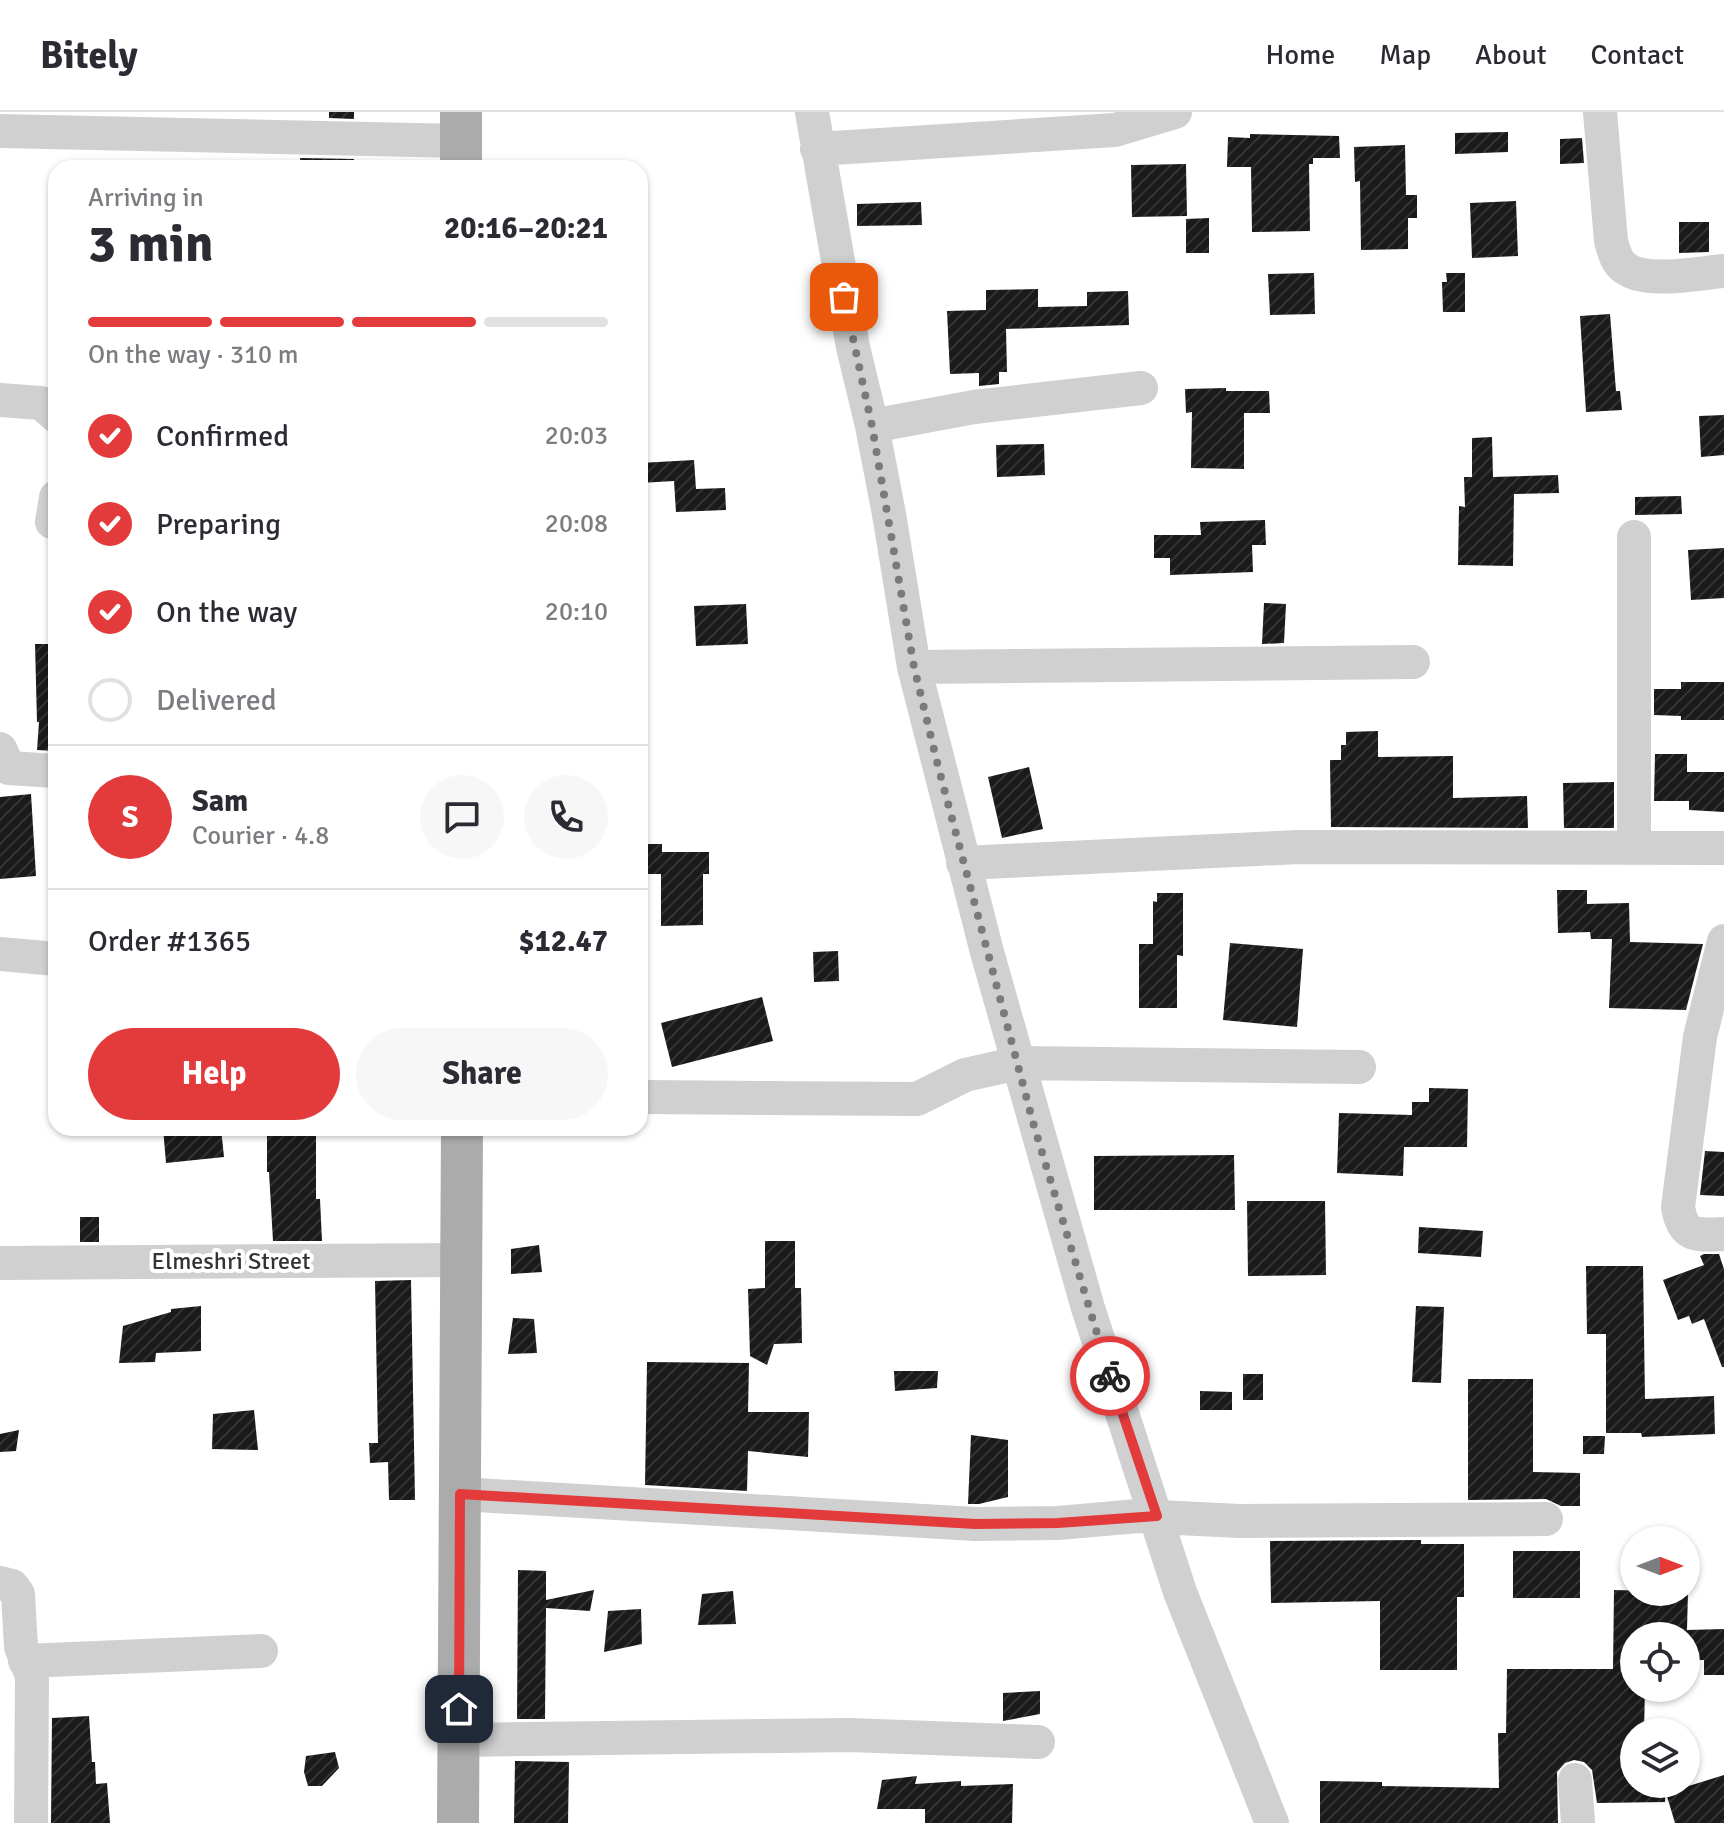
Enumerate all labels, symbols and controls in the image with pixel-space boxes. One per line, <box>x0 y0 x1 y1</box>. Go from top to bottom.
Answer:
text: Bitely <box>40 32 138 79</box>
text: Home <box>1266 38 1335 72</box>
text: Map <box>1379 38 1431 72</box>
text: About <box>1475 38 1547 72</box>
text: Contact <box>1591 38 1684 72</box>
text: Arriving in <box>88 182 204 214</box>
text: 20:16–20:21 <box>444 210 608 247</box>
text: 3 min <box>88 212 214 276</box>
pin <box>810 263 878 331</box>
icon: bag <box>822 275 866 319</box>
text: On the way · 310 m <box>88 339 298 371</box>
icon: check <box>88 414 132 458</box>
text: Confirmed <box>156 418 289 455</box>
text: 20:03 <box>545 420 608 452</box>
icon: check <box>88 502 132 546</box>
text: Preparing <box>156 506 281 543</box>
text: 20:08 <box>545 508 608 540</box>
icon: check <box>88 590 132 634</box>
text: On the way <box>156 594 297 631</box>
text: 20:10 <box>545 596 608 628</box>
text: Delivered <box>156 682 277 719</box>
button: chat <box>420 775 504 859</box>
button: phone <box>524 775 608 859</box>
text: Sam <box>192 783 248 820</box>
text: S <box>122 799 138 836</box>
text: Courier · 4.8 <box>192 820 329 852</box>
text: Order #1365 <box>88 923 251 960</box>
text: $12.47 <box>518 923 608 960</box>
button: Help <box>88 1028 340 1120</box>
button: Share <box>356 1028 608 1120</box>
street label: Elmeshri Street <box>152 1246 310 1276</box>
courier <box>1070 1336 1150 1416</box>
icon: bike <box>1088 1354 1132 1398</box>
north arrow <box>1620 1526 1700 1606</box>
map controls <box>1620 1526 1700 1798</box>
button: locate <box>1620 1622 1700 1702</box>
pin <box>425 1675 493 1743</box>
icon: home <box>437 1687 481 1731</box>
button: layers <box>1620 1718 1700 1798</box>

